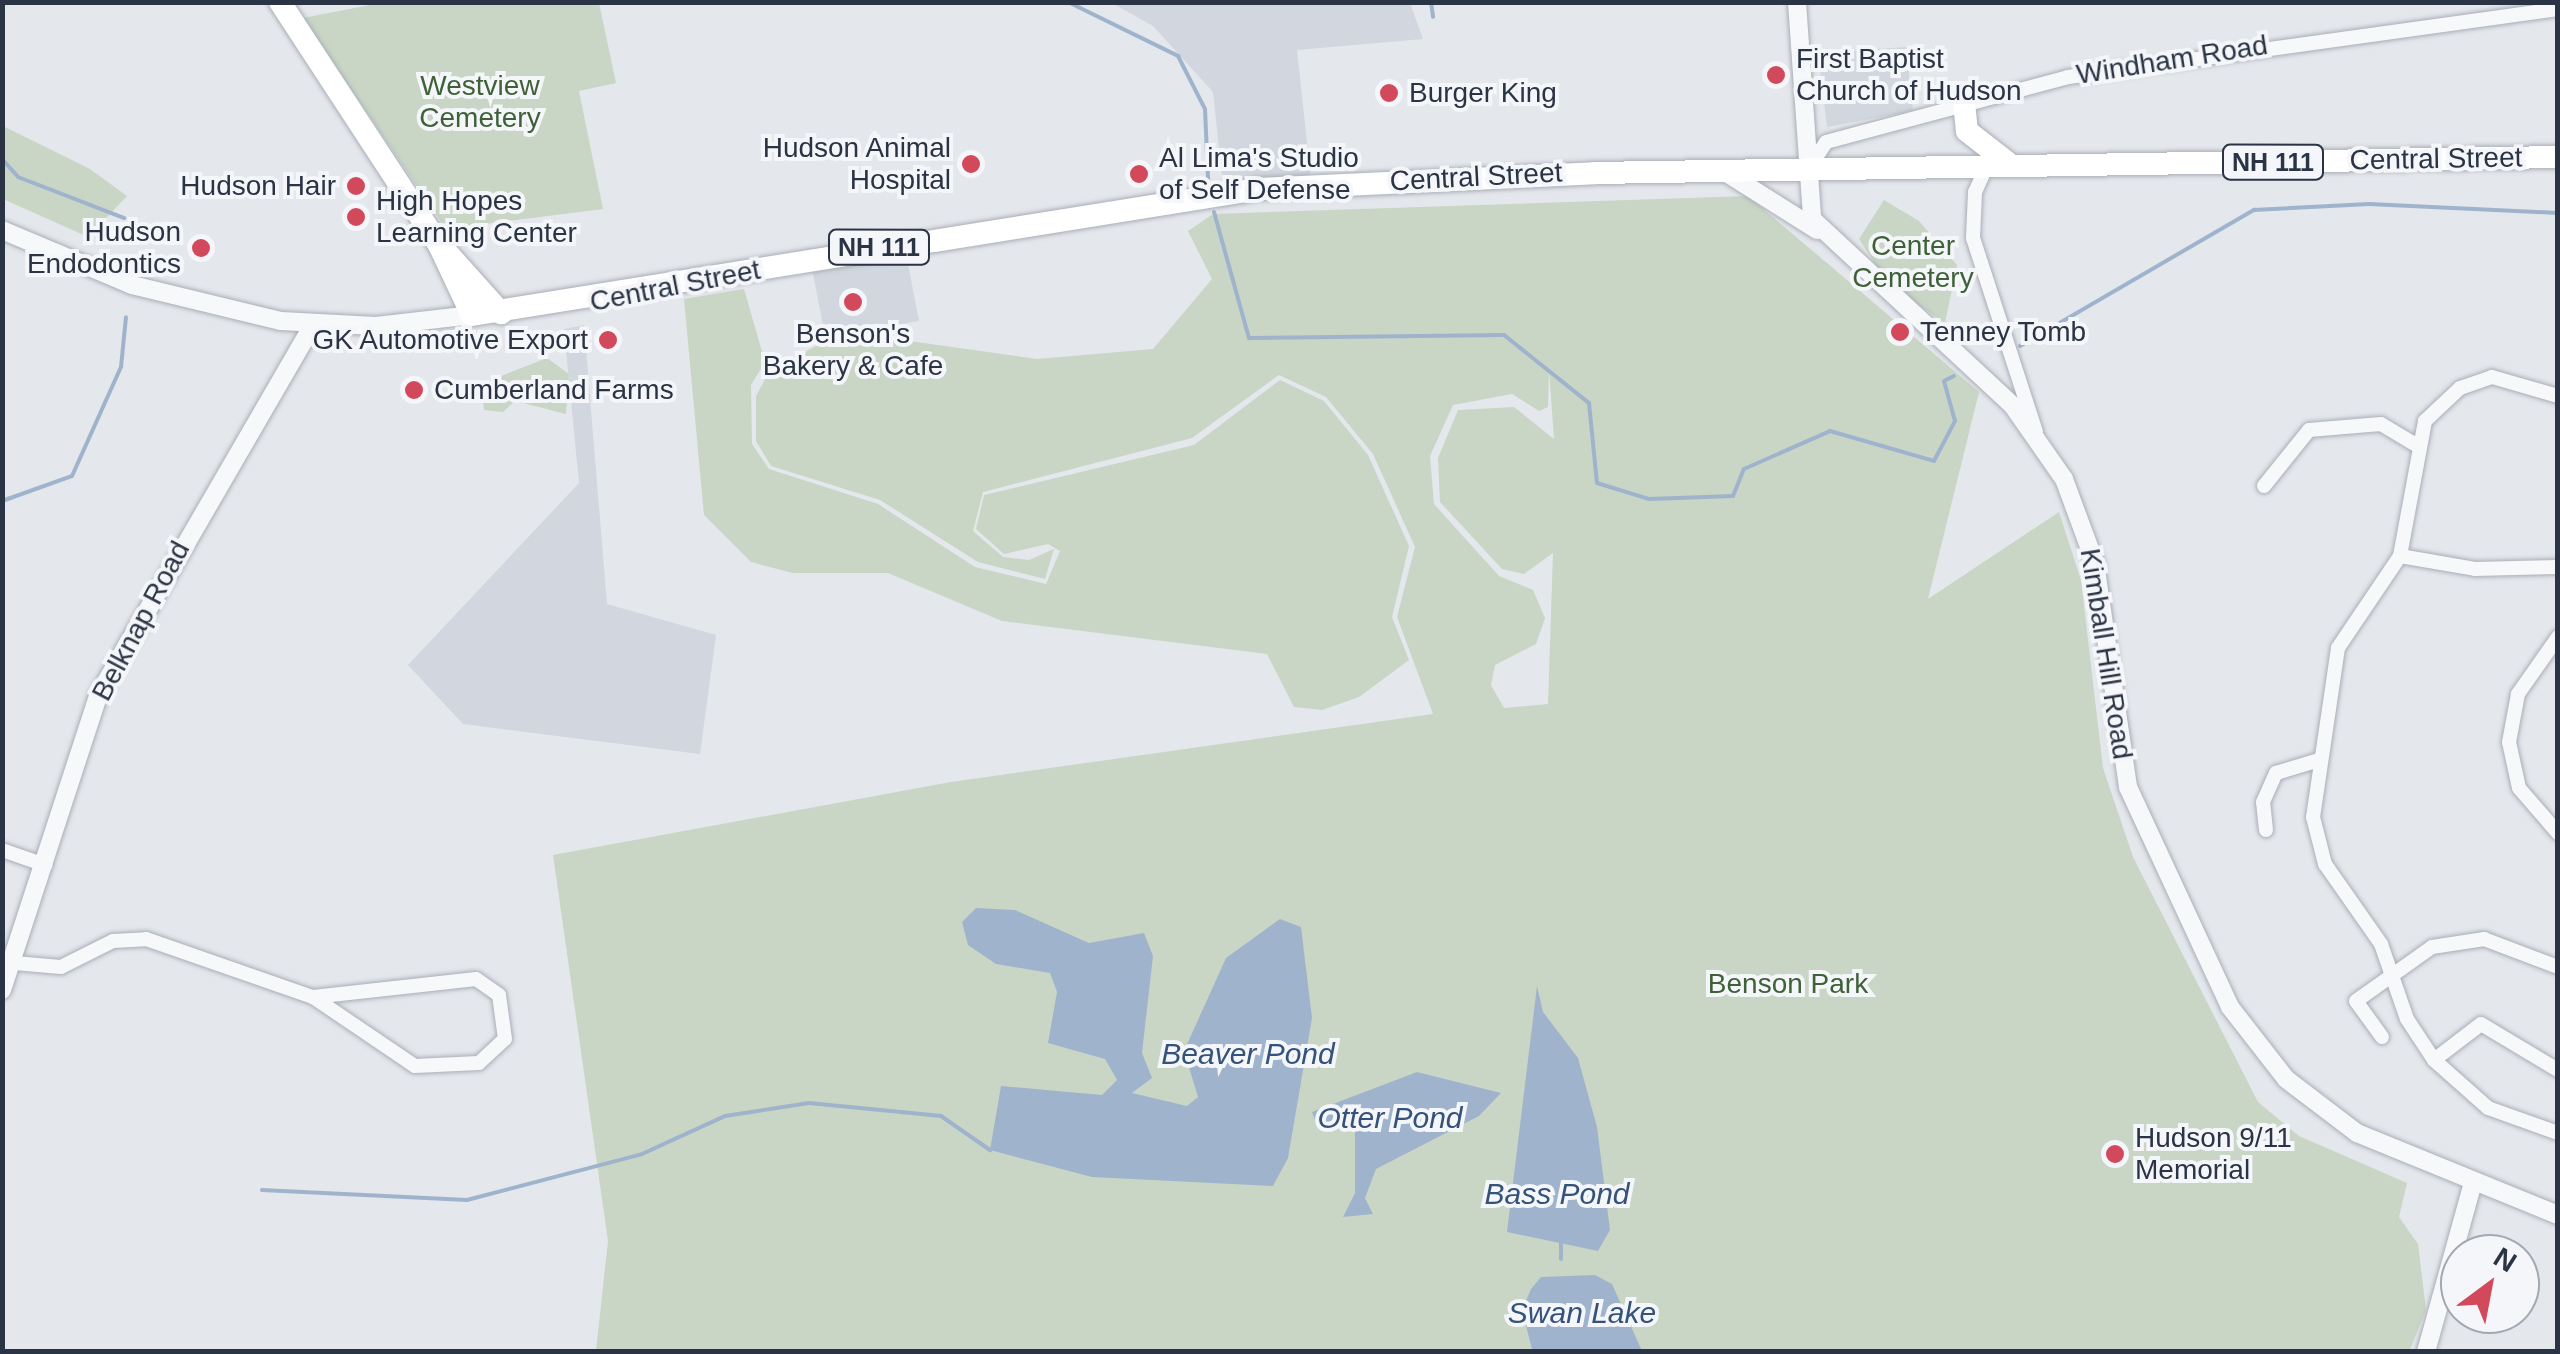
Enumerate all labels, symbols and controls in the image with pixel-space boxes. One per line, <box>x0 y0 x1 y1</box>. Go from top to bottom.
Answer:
street label: Windham Road <box>2074 28 2270 92</box>
place label: First Baptist Church of Hudson <box>1796 42 2022 108</box>
marker: First Baptist Church of Hudson <box>1765 64 1787 86</box>
park label: Westview Cemetery <box>419 69 541 135</box>
place label: Burger King <box>1409 76 1557 110</box>
marker: Burger King <box>1378 82 1400 104</box>
place label: Hudson Animal Hospital <box>761 131 951 197</box>
place label: Al Lima's Studio of Self Defense <box>1159 141 1359 207</box>
street label: Central Street <box>2349 141 2523 177</box>
road number: NH 111 <box>2220 142 2326 182</box>
marker: Hudson Animal Hospital <box>960 153 982 175</box>
street label: Central Street <box>1389 156 1563 198</box>
marker: Al Lima's Studio of Self Defense <box>1128 163 1150 185</box>
place label: Hudson Hair <box>180 169 336 203</box>
marker: Hudson Hair <box>345 175 367 197</box>
place label: High Hopes Learning Center <box>376 184 577 250</box>
marker: High Hopes Learning Center <box>345 206 367 228</box>
place label: Hudson Endodontics <box>27 215 181 281</box>
road number: NH 111 <box>826 227 932 267</box>
park label: Center Cemetery <box>1852 229 1974 295</box>
marker: Hudson Endodontics <box>190 237 212 259</box>
street label: Central Street <box>587 253 763 319</box>
marker: Benson's Bakery & Cafe <box>842 291 864 313</box>
place label: Tenney Tomb <box>1920 315 2087 349</box>
place label: Benson's Bakery & Cafe <box>763 317 943 383</box>
marker: Tenney Tomb <box>1889 321 1911 343</box>
place label: GK Automotive Export <box>311 323 588 357</box>
marker: GK Automotive Export <box>597 329 619 351</box>
place label: Cumberland Farms <box>434 373 674 407</box>
marker: Cumberland Farms <box>403 379 425 401</box>
street label: Belknap Road <box>85 535 197 707</box>
street label: Kimball Hill Road <box>2073 546 2139 762</box>
park label: Benson Park <box>1708 967 1868 1001</box>
water label: Beaver Pond <box>1161 1036 1335 1072</box>
water label: Otter Pond <box>1317 1100 1463 1136</box>
place label: Hudson 9/11 Memorial <box>2135 1121 2292 1187</box>
marker: Hudson 9/11 Memorial <box>2104 1143 2126 1165</box>
water label: Bass Pond <box>1484 1176 1630 1212</box>
north arrow <box>2440 1234 2540 1334</box>
text: N <box>2488 1241 2522 1278</box>
water label: Swan Lake <box>1508 1295 1656 1331</box>

